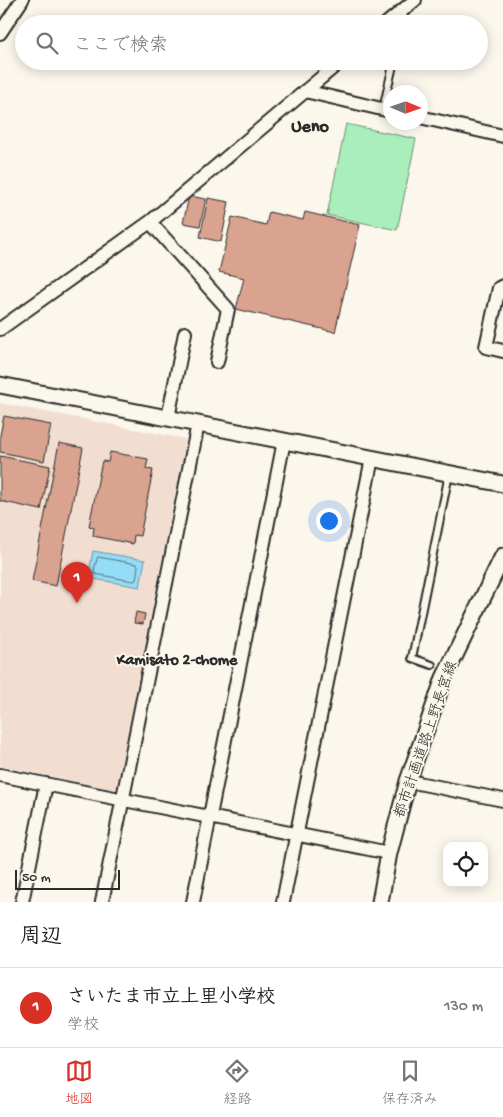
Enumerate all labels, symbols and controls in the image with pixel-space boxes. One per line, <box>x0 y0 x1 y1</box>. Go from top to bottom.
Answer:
search box <box>15 15 488 70</box>
icon: search <box>33 29 61 57</box>
text: ここで検索 <box>73 35 168 58</box>
north arrow <box>383 85 428 130</box>
district label: Ueno <box>291 117 329 138</box>
your location <box>316 508 342 534</box>
pin: 1 <box>61 562 93 603</box>
district label: Kamisato 2-chome <box>116 652 238 671</box>
street label: 都市計画道路上野長宮線 <box>391 658 462 821</box>
map controls <box>443 842 488 887</box>
button: locate <box>443 842 488 887</box>
scale bar <box>15 867 120 890</box>
text: 50 m <box>22 870 51 887</box>
text: 周辺 <box>20 926 62 951</box>
text: さいたま市立上里小学校 <box>67 987 276 1010</box>
text: 1 <box>33 998 39 1017</box>
text: 130 m <box>444 998 483 1017</box>
text: 学校 <box>67 1017 99 1036</box>
tab: 地図 <box>65 1057 93 1109</box>
tab: 経路 <box>223 1057 251 1109</box>
tab: 保存済み <box>382 1057 438 1109</box>

